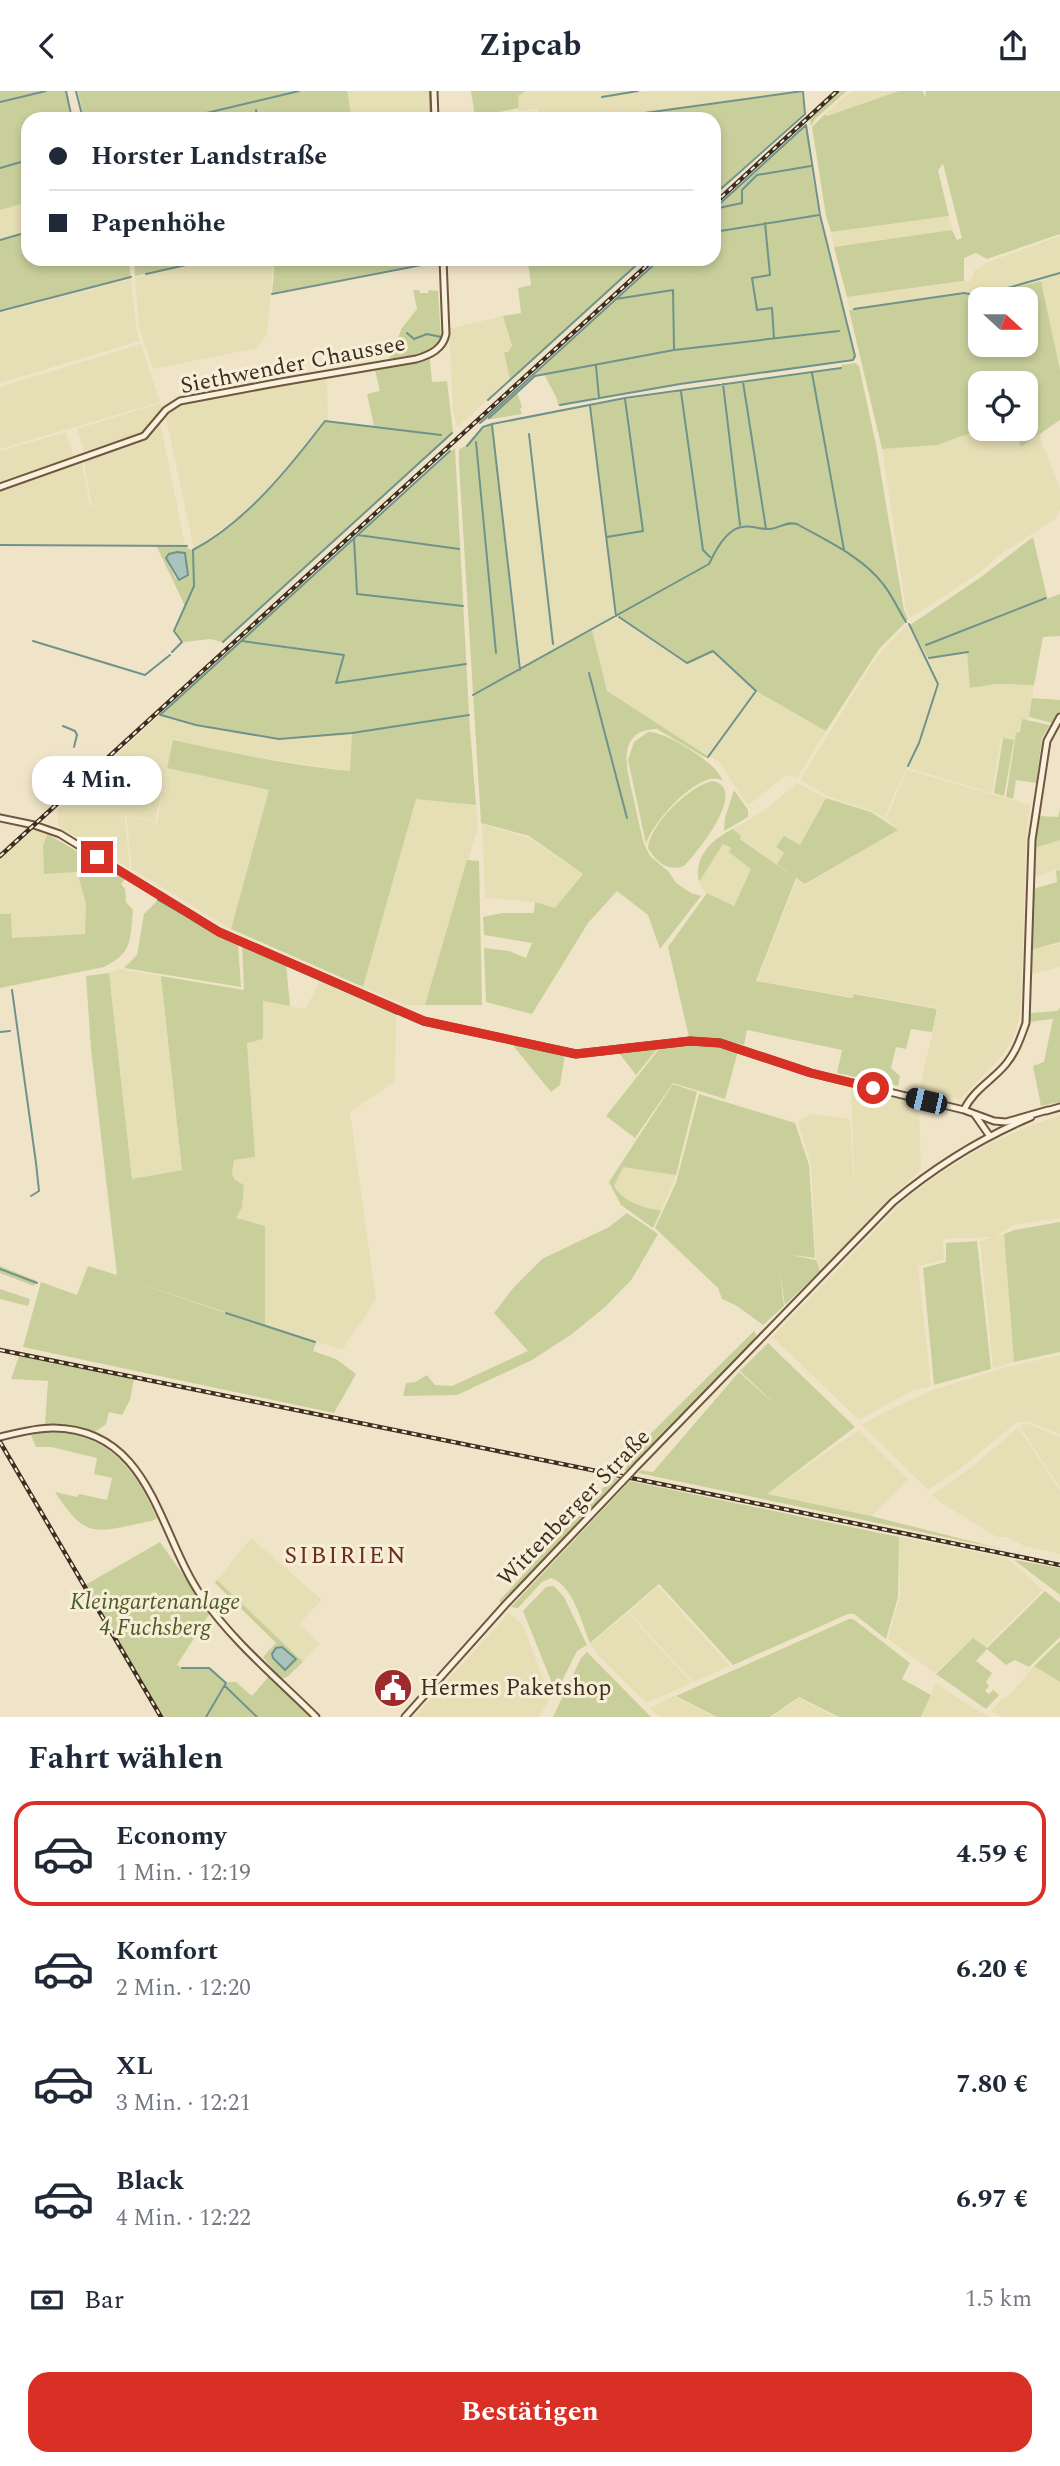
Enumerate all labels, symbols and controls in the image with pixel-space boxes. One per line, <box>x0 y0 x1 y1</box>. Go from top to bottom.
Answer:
text: Zipcab <box>479 21 581 70</box>
icon: back <box>28 27 66 65</box>
icon: share <box>994 27 1032 65</box>
text: Horster Landstraße <box>91 136 327 176</box>
text: Papenhöhe <box>91 203 226 243</box>
north arrow <box>968 287 1038 357</box>
map controls <box>968 287 1038 441</box>
street label: Siethwender Chaussee <box>177 326 409 404</box>
button: locate <box>968 371 1038 441</box>
callout: 4 Min. <box>32 755 162 805</box>
text: 4 Min. <box>62 763 132 798</box>
route end <box>81 841 113 873</box>
route start <box>857 1072 889 1104</box>
car <box>904 1086 949 1116</box>
street label: Wittenberger Straße <box>489 1421 659 1595</box>
district label: SIBIRIEN <box>284 1538 408 1574</box>
park label: Kleingartenanlage 4 Fuchsberg <box>70 1585 240 1646</box>
public building icon: Hermes Paketshop <box>372 1667 414 1709</box>
place label: Hermes Paketshop <box>420 1671 611 1706</box>
text: Fahrt wählen <box>28 1734 223 1783</box>
text: Economy <box>116 1816 226 1856</box>
icon: car <box>32 1822 95 1885</box>
text: 4.59 € <box>956 1834 1028 1874</box>
text: 1 Min. · 12:19 <box>116 1856 251 1891</box>
text: Komfort <box>116 1931 218 1971</box>
icon: car <box>32 1937 95 2000</box>
text: 6.20 € <box>956 1949 1028 1989</box>
text: 2 Min. · 12:20 <box>116 1971 251 2006</box>
text: XL <box>116 2046 153 2086</box>
icon: car <box>32 2052 95 2115</box>
text: 7.80 € <box>956 2064 1028 2104</box>
text: 3 Min. · 12:21 <box>116 2086 251 2121</box>
text: Black <box>116 2161 184 2201</box>
icon: car <box>32 2167 95 2230</box>
text: 6.97 € <box>956 2179 1028 2219</box>
text: 4 Min. · 12:22 <box>116 2201 251 2236</box>
text: Bar <box>84 2280 124 2320</box>
icon: cash <box>28 2281 66 2319</box>
text: 1.5 km <box>965 2282 1032 2317</box>
button: Bestätigen <box>28 2372 1032 2452</box>

